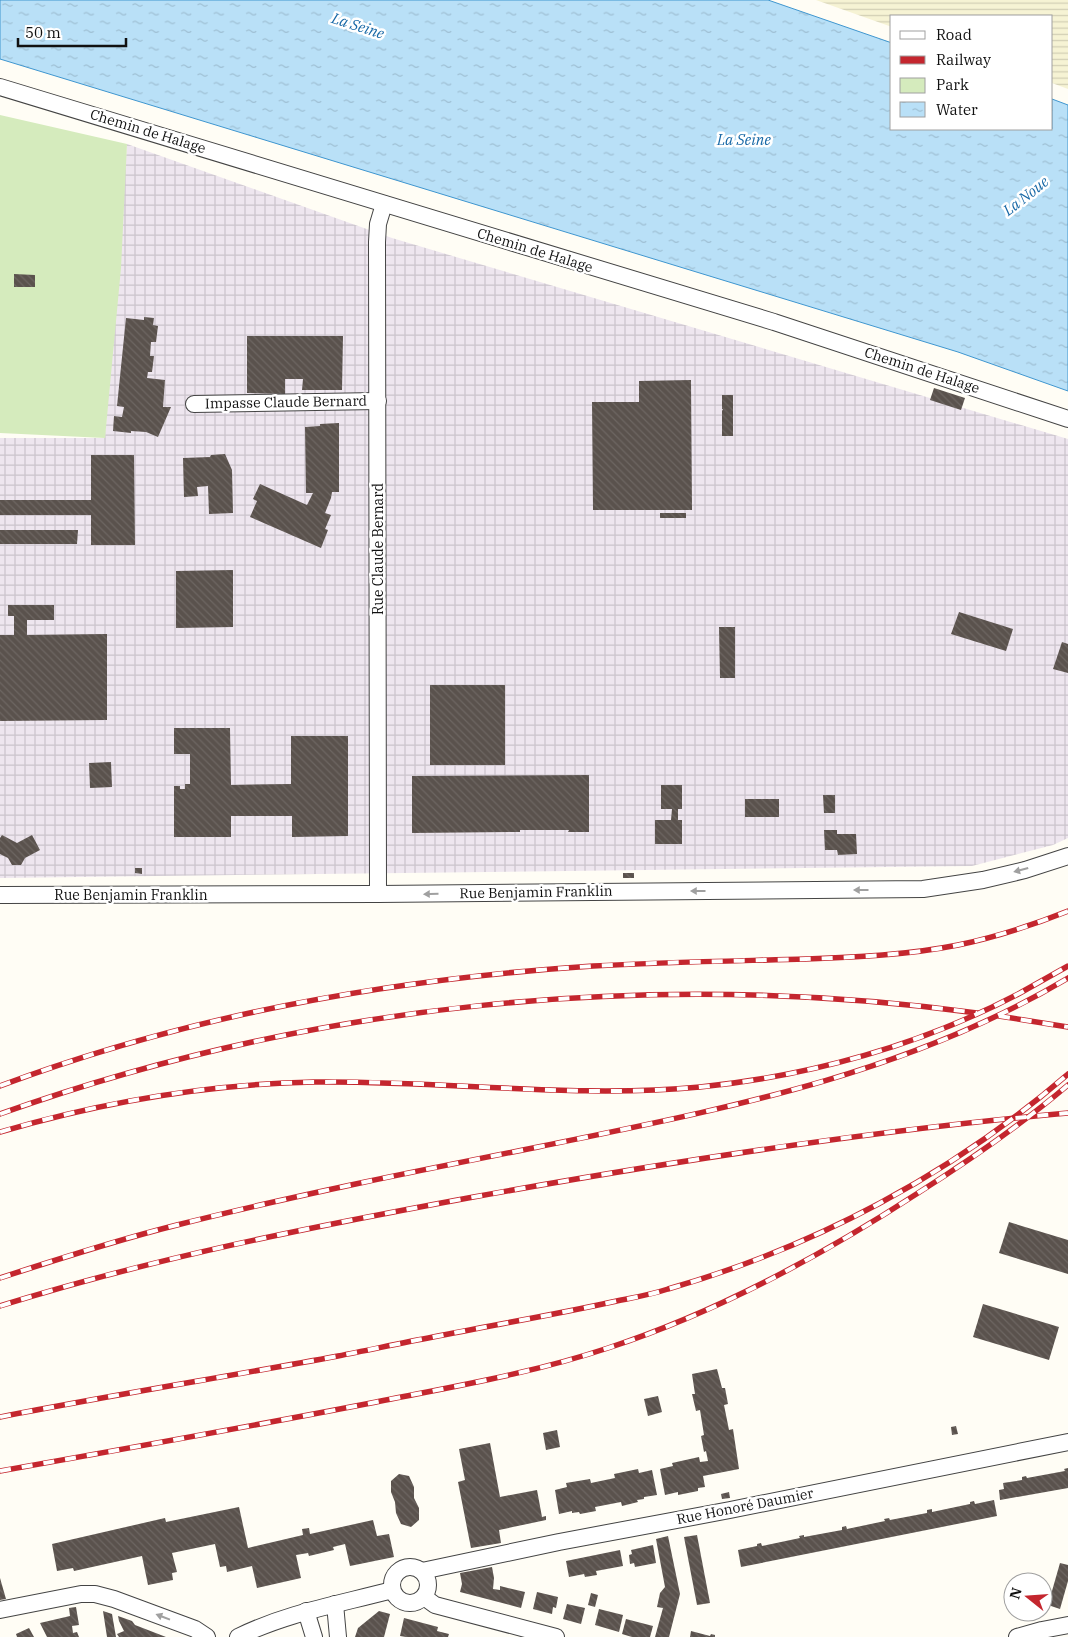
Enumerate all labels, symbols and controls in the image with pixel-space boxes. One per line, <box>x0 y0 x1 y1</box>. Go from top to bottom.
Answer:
water label: La Seine <box>329 8 387 43</box>
scale bar <box>18 15 125 47</box>
legend <box>890 15 1053 130</box>
text: 50 m <box>25 23 61 42</box>
text: Road <box>936 25 972 44</box>
text: Railway <box>936 50 991 69</box>
text: Park <box>936 75 969 94</box>
text: Water <box>936 100 978 119</box>
street label: Chemin de Halage <box>88 105 208 157</box>
water label: La Seine <box>716 130 771 149</box>
water label: La Noue <box>998 172 1053 220</box>
street label: Chemin de Halage <box>475 224 595 276</box>
street label: Chemin de Halage <box>862 343 982 397</box>
street label: Impasse Claude Bernard <box>205 392 368 412</box>
street label: Rue Claude Bernard <box>369 483 387 615</box>
one-way arrow <box>1014 867 1029 875</box>
street label: Rue Benjamin Franklin <box>459 882 613 902</box>
street label: Rue Benjamin Franklin <box>54 886 208 904</box>
one-way arrow <box>853 886 869 894</box>
one-way arrow <box>690 887 706 895</box>
one-way arrow <box>423 890 439 898</box>
street label: Rue Honoré Daumier <box>675 1484 816 1528</box>
north arrow <box>1003 1572 1053 1622</box>
text: N <box>1005 1585 1026 1601</box>
one-way arrow <box>155 1613 170 1621</box>

